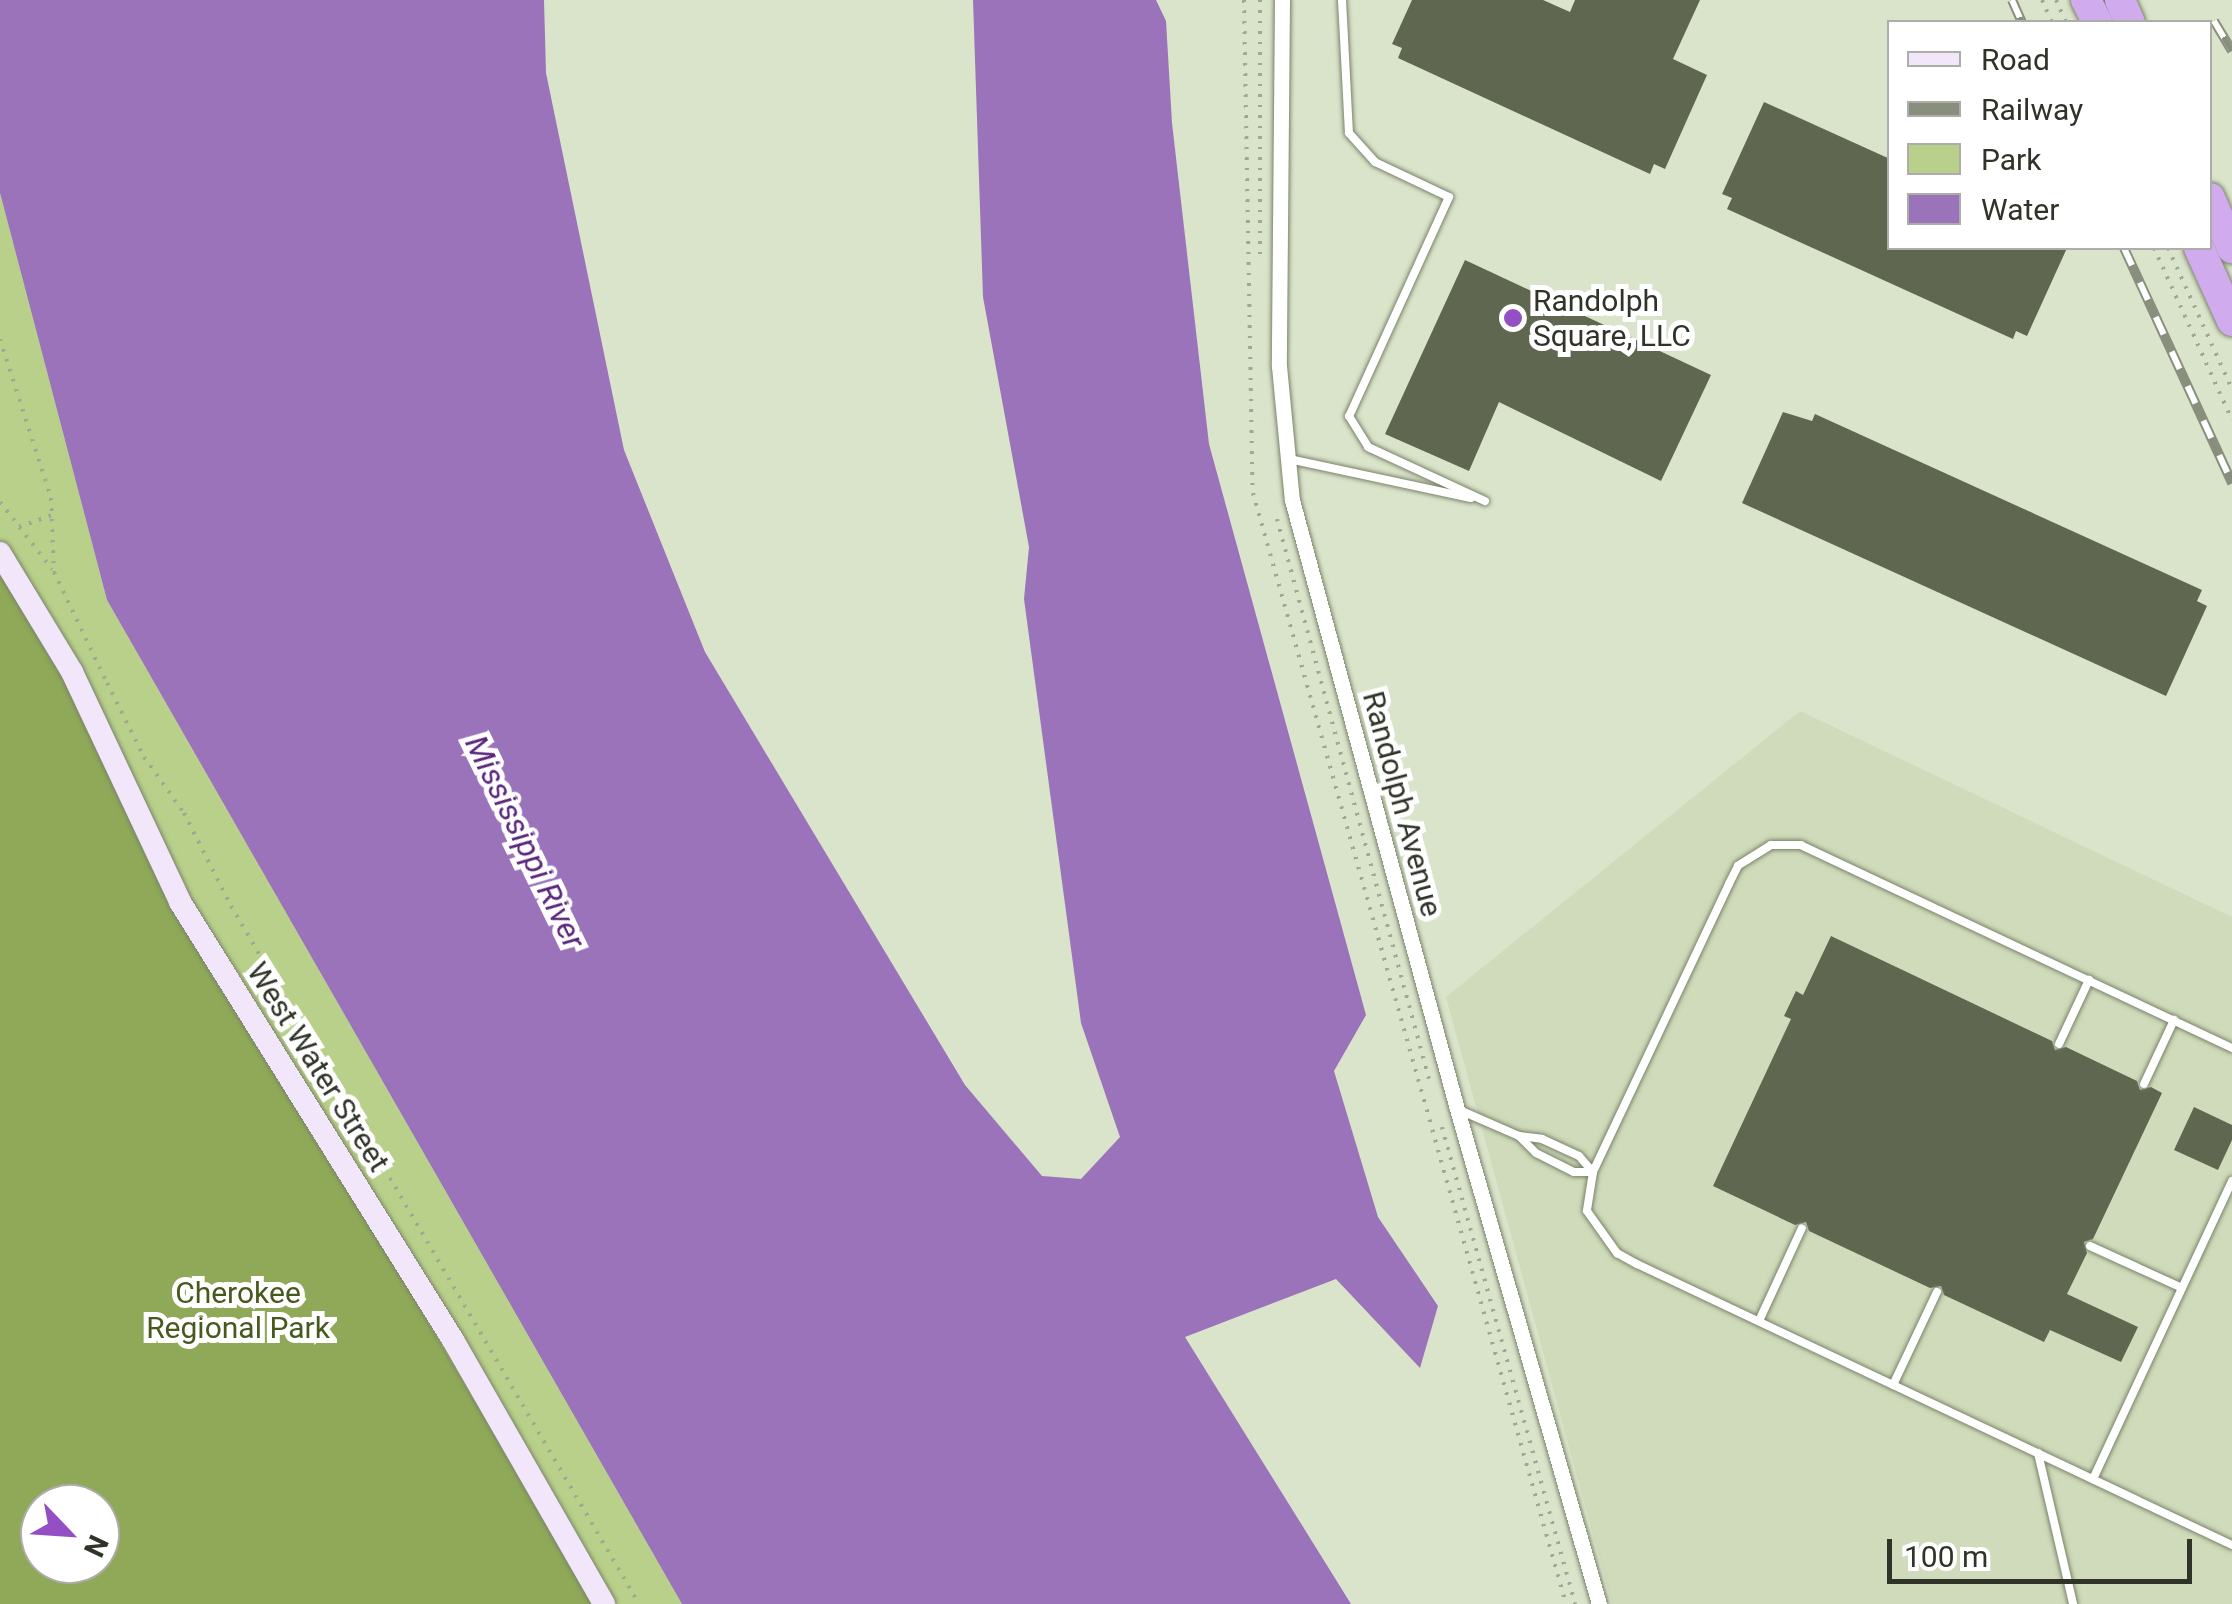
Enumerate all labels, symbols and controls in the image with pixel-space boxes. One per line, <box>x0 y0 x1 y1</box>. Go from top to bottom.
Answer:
legend <box>1887 20 2212 250</box>
text: Road <box>1981 42 2050 77</box>
text: Railway <box>1981 92 2083 127</box>
text: Park <box>1981 142 2041 177</box>
text: Water <box>1981 192 2059 227</box>
place label: Randolph Square, LLC <box>1533 283 1691 354</box>
marker: Randolph Square, LLC <box>1502 307 1524 329</box>
street label: Randolph Avenue <box>1355 687 1449 921</box>
water label: Mississippi River <box>457 729 593 955</box>
street label: West Water Street <box>239 956 397 1178</box>
park label: Cherokee Regional Park <box>146 1275 330 1346</box>
north arrow <box>20 1484 120 1584</box>
scale bar <box>1892 1519 2197 1581</box>
text: N <box>77 1530 115 1562</box>
text: 100 m <box>1904 1539 1988 1574</box>

